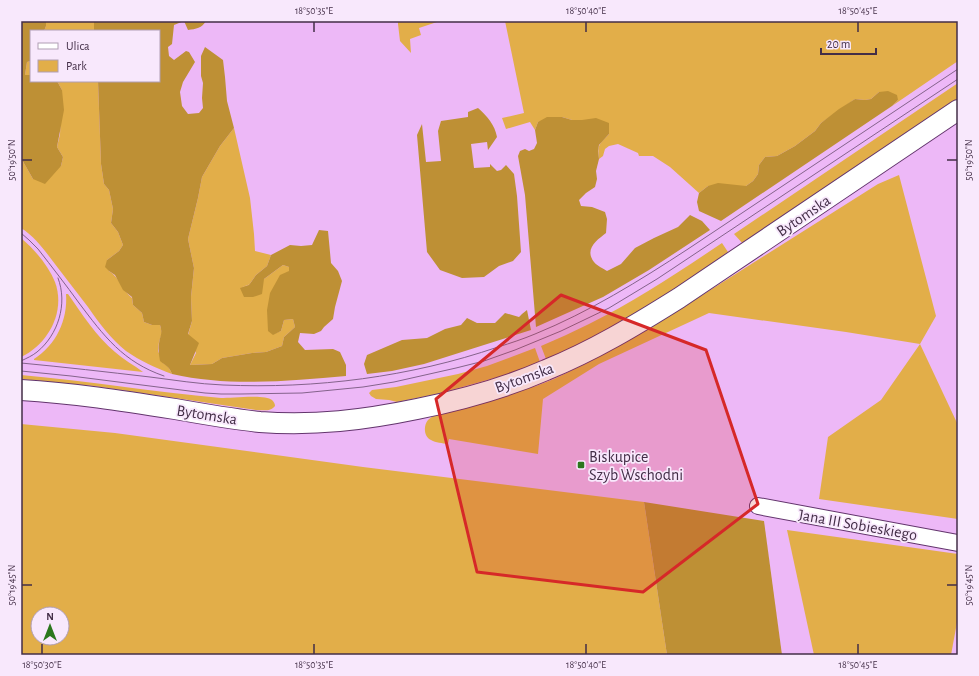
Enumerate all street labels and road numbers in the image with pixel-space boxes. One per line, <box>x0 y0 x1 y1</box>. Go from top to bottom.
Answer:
street label: Bytomska <box>774 192 834 240</box>
street label: Bytomska <box>493 360 556 397</box>
street label: Bytomska <box>175 402 238 429</box>
street label: Jana III Sobieskiego <box>797 507 919 543</box>

